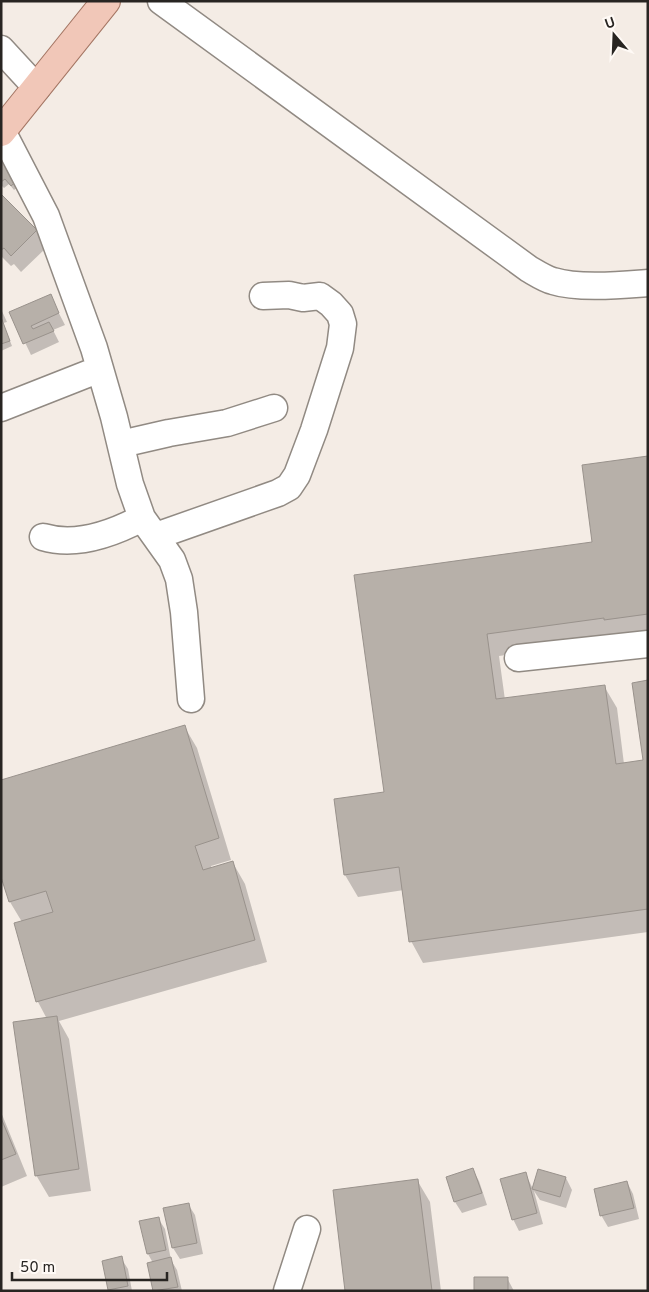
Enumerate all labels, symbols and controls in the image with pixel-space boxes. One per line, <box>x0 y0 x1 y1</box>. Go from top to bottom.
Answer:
north arrow <box>589 10 639 60</box>
text: U <box>603 14 618 34</box>
scale bar <box>12 1250 168 1282</box>
text: 50 m <box>20 1259 55 1278</box>

